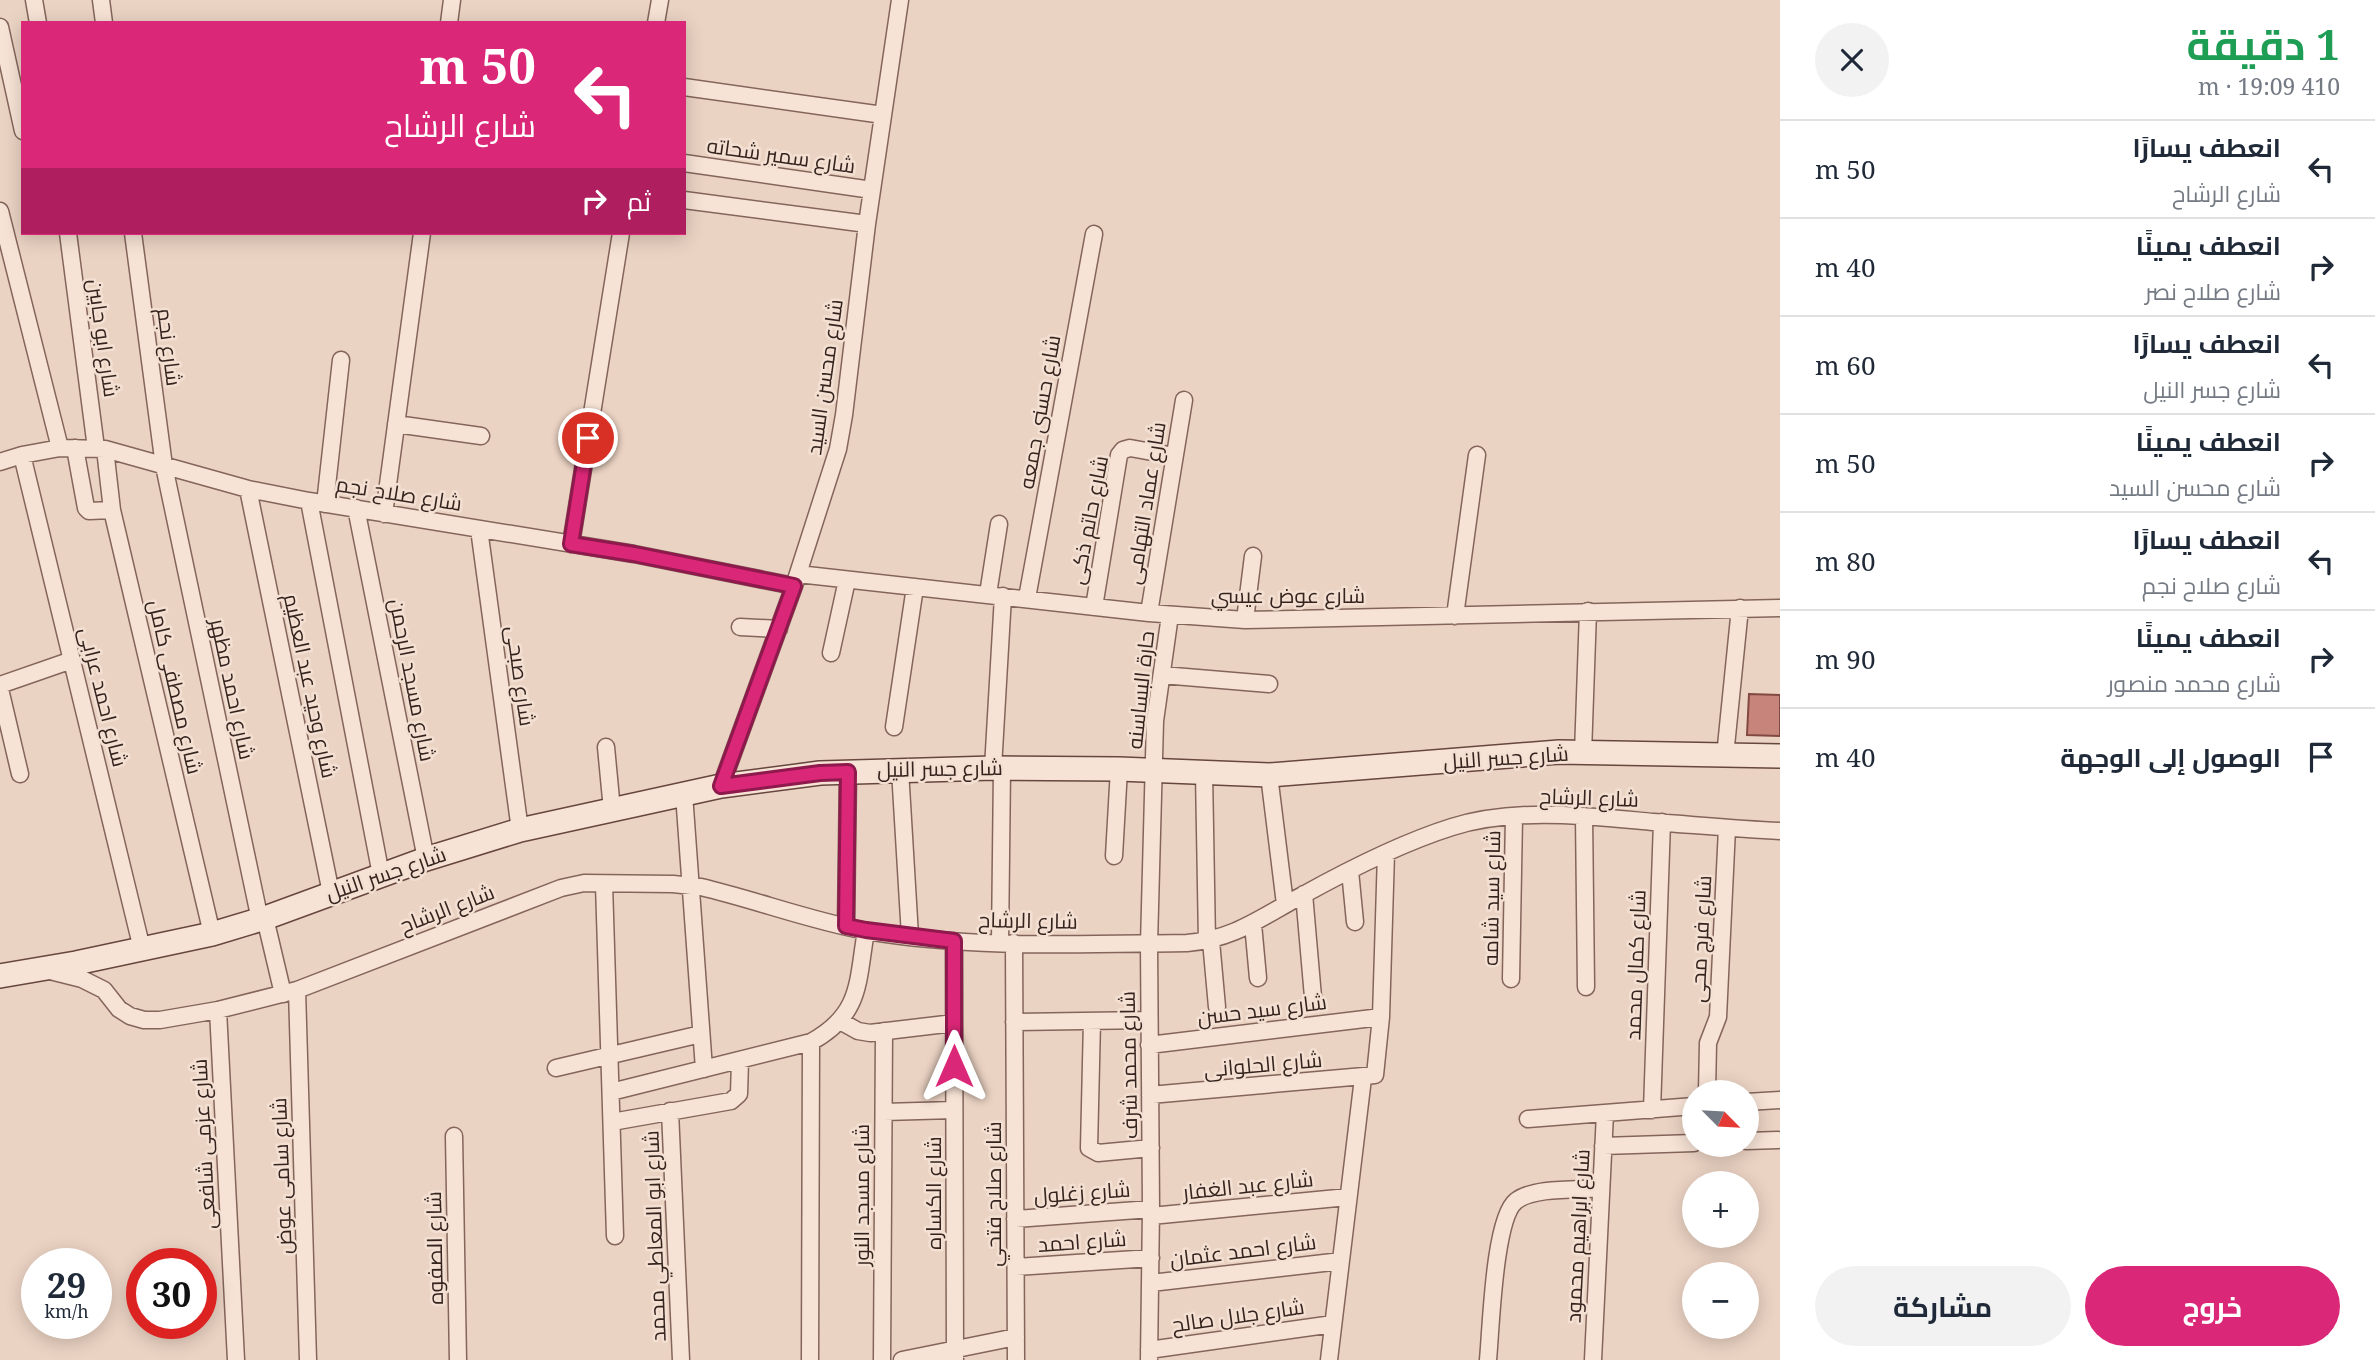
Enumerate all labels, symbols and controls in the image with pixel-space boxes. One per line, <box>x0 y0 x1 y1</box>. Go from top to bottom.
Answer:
text: 1 دقيقة <box>2187 15 2340 72</box>
button: close <box>1815 23 1889 97</box>
text: 50 m <box>420 32 536 98</box>
icon: left <box>560 49 651 140</box>
text: 410 m · 19:09 <box>2198 70 2340 102</box>
text: شارع الرشاح <box>384 103 536 146</box>
text: انعطف يسارًا <box>2132 129 2281 165</box>
street label: شارع سمير شحاته <box>705 131 857 180</box>
icon: left <box>2302 150 2340 188</box>
text: 50 m <box>1815 151 1875 187</box>
text: شارع الرشاح <box>2172 177 2281 209</box>
icon: right <box>575 182 613 220</box>
text: ثم <box>627 183 651 219</box>
text: انعطف يمينًا <box>2136 227 2281 263</box>
icon: right <box>2302 248 2340 286</box>
text: 40 m <box>1815 249 1875 285</box>
text: شارع صلاح نصر <box>2145 275 2281 307</box>
street label: شارع ابو جابين <box>81 277 126 399</box>
street label: شارع محسن السيد <box>799 297 850 457</box>
street label: شارع نجم <box>150 306 189 388</box>
text: انعطف يسارًا <box>2132 325 2281 361</box>
street label: شارع حسنى جمعه <box>1012 333 1067 491</box>
icon: left <box>2302 346 2340 384</box>
text: 60 m <box>1815 347 1875 383</box>
text: شارع جسر النيل <box>2143 373 2281 405</box>
pin <box>558 408 618 468</box>
icon: arrive <box>569 419 607 457</box>
street label: شارع عماد التهامى <box>1118 420 1173 586</box>
text: انعطف يمينًا <box>2136 423 2281 459</box>
icon: right <box>2302 444 2340 482</box>
text: 50 m <box>1815 445 1875 481</box>
street label: شارع حاتم ذكى <box>1062 453 1115 587</box>
street label: شارع صلاح نجم <box>334 469 464 518</box>
text: شارع محسن السيد <box>2109 471 2281 503</box>
text: انعطف يسارًا <box>2132 521 2281 557</box>
icon: left <box>2302 542 2340 580</box>
text: 80 m <box>1815 543 1875 579</box>
text: شارع صلاح نجم <box>2142 569 2281 601</box>
street label: شارع عوض عيسي <box>1211 581 1365 611</box>
street label: شارع وحيد عبد العظيم <box>277 591 344 781</box>
street label: شارع مسجد الرحمن <box>382 596 442 764</box>
street label: شارع مصطفى كامل <box>141 597 210 777</box>
street label: شارع احمد مظهر <box>203 615 262 762</box>
text: انعطف يمينًا <box>2136 619 2281 655</box>
street label: شارع احمد عرابى <box>72 624 135 770</box>
street label: شارع صبحى <box>499 624 542 728</box>
street label: حارة البساسنه <box>1120 629 1160 750</box>
icon: right <box>2302 640 2340 678</box>
text: 90 m <box>1815 641 1875 677</box>
text: شارع محمد منصور <box>2108 667 2281 699</box>
icon: arrive <box>2302 738 2340 776</box>
street label: شارع جسر النيل <box>1442 739 1570 776</box>
text: 40 m <box>1815 739 1875 775</box>
text: الوصول إلى الوجهة <box>2060 739 2281 775</box>
street label: شارع جسر النيل <box>877 753 1003 784</box>
street label: شارع الرشاح <box>1539 781 1639 814</box>
street label: شارع سيد شامه <box>1476 830 1507 966</box>
street label: شارع جسر النيل <box>322 839 450 908</box>
street label: شارع فرج محى <box>1683 875 1718 1003</box>
street label: شارع الرشاح <box>395 877 499 940</box>
street label: شارع كمال محمد <box>1618 889 1653 1041</box>
street label: شارع الرشاح <box>978 905 1078 936</box>
street label: شارع سيد حسن <box>1195 987 1328 1032</box>
street label: شارع محمد شرف <box>1113 991 1144 1139</box>
position arrow <box>917 1029 991 1103</box>
street label: شارع الحلوانى <box>1203 1045 1323 1084</box>
street label: شارع عزمى شافعى <box>185 1058 222 1230</box>
north arrow <box>1682 1080 1759 1157</box>
map controls <box>1682 1080 1759 1339</box>
street label: شارع سامى عوض <box>264 1097 299 1255</box>
street label: شارع صلاح فتحي <box>979 1121 1010 1267</box>
street label: شارع مسجد النور <box>847 1124 876 1267</box>
street label: شارع ابو المعاطي محمد <box>636 1130 675 1342</box>
street label: شارع الكساره <box>919 1136 948 1250</box>
street label: شارع ابراهيم محمود <box>1558 1148 1597 1324</box>
street label: شارع عبد الغفار <box>1180 1164 1315 1207</box>
button: + <box>1682 1171 1759 1248</box>
street label: شارع زغلول <box>1033 1175 1131 1210</box>
street label: شارع الصفوه <box>419 1191 450 1305</box>
street label: شارع احمد <box>1037 1224 1127 1259</box>
street label: شارع احمد عثمان <box>1168 1227 1318 1274</box>
speed limit sign: 30 <box>126 1248 217 1339</box>
text: 29 <box>47 1261 86 1308</box>
button: − <box>1682 1262 1759 1339</box>
button: مشاركة <box>1815 1266 2071 1346</box>
button: خروج <box>2085 1266 2340 1346</box>
street label: شارع جلال صالح <box>1170 1292 1306 1339</box>
text: km/h <box>44 1299 89 1323</box>

